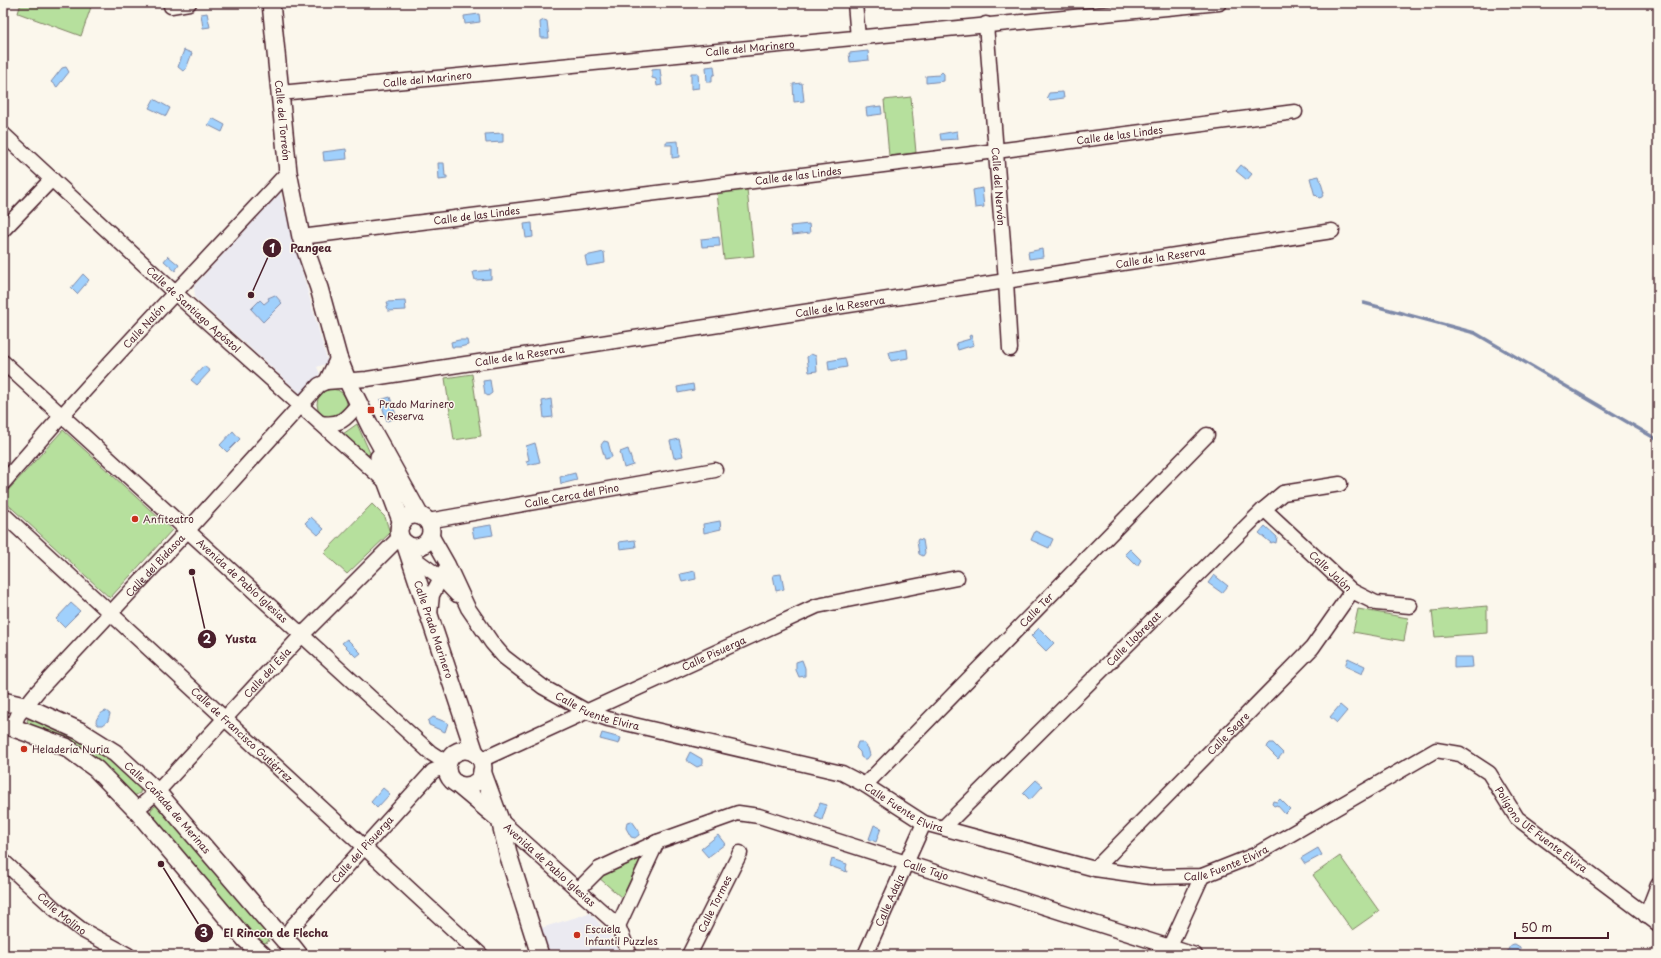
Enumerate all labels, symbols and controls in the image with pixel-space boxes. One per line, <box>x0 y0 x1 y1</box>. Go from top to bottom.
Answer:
street label: Calle del Marinero <box>705 36 795 59</box>
street label: Calle del Marinero <box>382 67 473 90</box>
street label: Calle del Torreón <box>272 79 295 161</box>
street label: Calle de las Lindes <box>1075 121 1164 147</box>
street label: Calle del Nervón <box>989 147 1010 226</box>
street label: Calle de las Lindes <box>754 162 843 188</box>
street label: Calle de las Lindes <box>432 202 521 228</box>
callout: Pangea <box>262 237 340 260</box>
text: 1 <box>269 239 275 257</box>
text: Pangea <box>290 239 332 256</box>
street label: Calle de la Reserva <box>1114 242 1207 271</box>
street label: Calle de Santiago Apóstol <box>143 262 244 356</box>
street label: Calle de la Reserva <box>794 292 887 320</box>
street label: Calle Nalón <box>119 300 168 351</box>
street label: Calle de la Reserva <box>474 341 566 369</box>
place label: Prado Marinero - Reserva <box>379 396 455 423</box>
marker: Prado Marinero - Reserva <box>366 405 376 415</box>
street label: Calle Cerca del Pino <box>523 479 620 511</box>
place label: Anfiteatro <box>143 511 194 526</box>
marker: Anfiteatro <box>130 514 140 524</box>
street label: Calle del Bidasoa <box>121 530 188 600</box>
street label: Avenida de Pablo Iglesias <box>194 535 292 626</box>
street label: Calle Jalón <box>1306 547 1356 594</box>
street label: Calle Prado Marinero <box>411 578 458 681</box>
street label: Calle Ter <box>1015 589 1056 630</box>
street label: Calle Llobregat <box>1102 608 1164 669</box>
callout: Yusta <box>197 627 264 650</box>
text: 2 <box>203 629 212 647</box>
text: Yusta <box>225 630 257 647</box>
street label: Calle Pisuerga <box>679 631 749 674</box>
street label: Calle del Esla <box>240 643 294 701</box>
street label: Calle de Francisco Gutiérrez <box>188 683 297 785</box>
street label: Calle Fuente Elvira <box>553 687 642 733</box>
street label: Calle Segre <box>1203 708 1252 758</box>
place label: Heladería Nuria <box>32 741 110 756</box>
marker: Heladería Nuria <box>19 744 29 754</box>
street label: Calle Cañada de Merinas <box>121 757 215 857</box>
street label: Calle Fuente Elvira <box>862 779 946 835</box>
street label: Polígono UE Fuente Elvira <box>1492 783 1591 876</box>
street label: Calle del Pisuerga <box>327 811 397 886</box>
street label: Avenida de Pablo Iglesias <box>501 819 600 910</box>
street label: Calle Fuente Elvira <box>1183 841 1271 883</box>
street label: Calle Tajo <box>901 854 951 883</box>
street label: Calle Adaja <box>871 871 908 929</box>
street label: Calle Tormes <box>693 872 735 935</box>
street label: Calle Molino <box>34 889 90 938</box>
scale bar <box>1515 914 1608 940</box>
text: 50 m <box>1521 918 1552 936</box>
place label: Escuela Infantil Puzzles <box>585 921 658 948</box>
callout: El Rincon de Flecha <box>194 922 337 945</box>
text: 3 <box>200 923 208 941</box>
text: El Rincon de Flecha <box>224 924 329 941</box>
marker: Escuela Infantil Puzzles <box>572 930 582 940</box>

